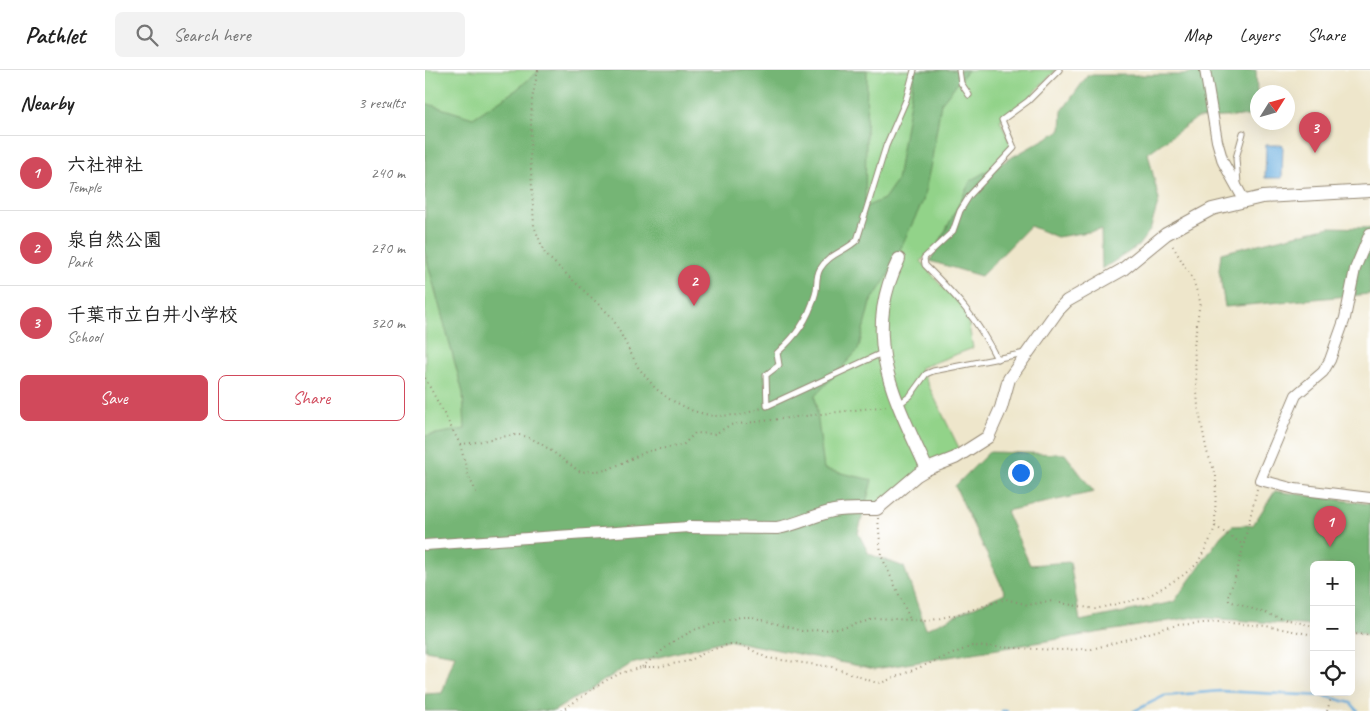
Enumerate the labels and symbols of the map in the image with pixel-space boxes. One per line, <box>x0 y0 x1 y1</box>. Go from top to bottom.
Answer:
north arrow <box>1250 85 1295 130</box>
pin: 3 <box>1299 112 1331 153</box>
pin: 2 <box>678 265 710 306</box>
your location <box>1008 460 1034 486</box>
pin: 1 <box>1314 506 1346 547</box>

